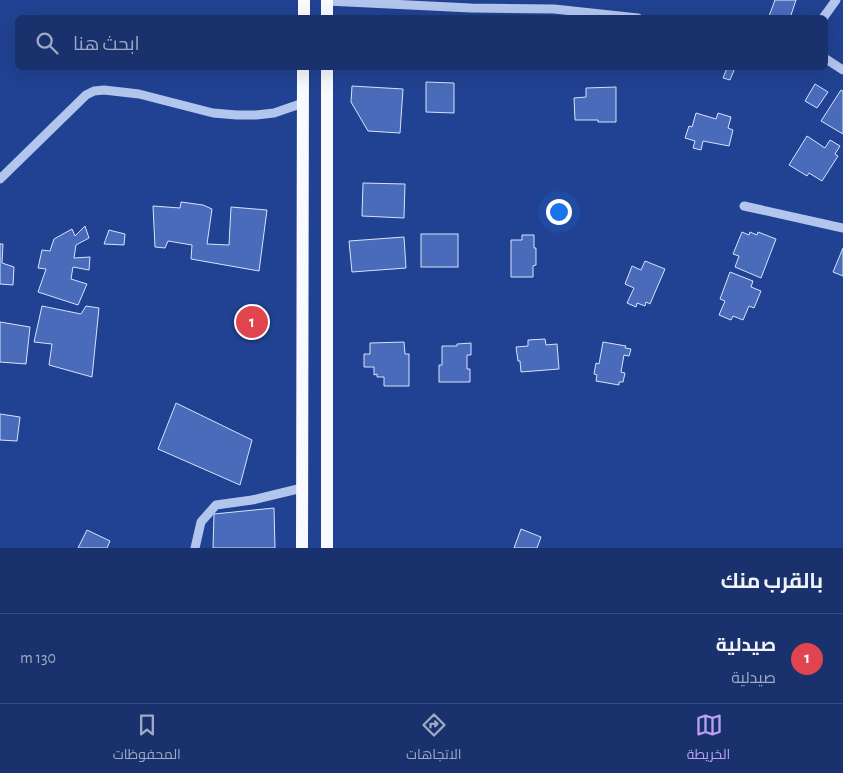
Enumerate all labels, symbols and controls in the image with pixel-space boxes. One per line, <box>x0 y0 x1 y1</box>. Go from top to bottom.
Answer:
search box <box>15 15 828 70</box>
icon: search <box>33 29 61 57</box>
text: ابحث هنا <box>73 35 140 54</box>
your location <box>546 199 572 225</box>
pin: 1 <box>236 303 268 341</box>
text: بالقرب منك <box>721 571 823 592</box>
text: صيدلية <box>716 636 776 655</box>
text: 130 m <box>20 650 56 666</box>
text: 1 <box>804 650 810 666</box>
text: صيدلية <box>731 670 776 686</box>
tab: المحفوظات <box>113 711 181 767</box>
tab: الاتجاهات <box>406 711 461 767</box>
tab: الخريطة <box>687 711 730 767</box>

